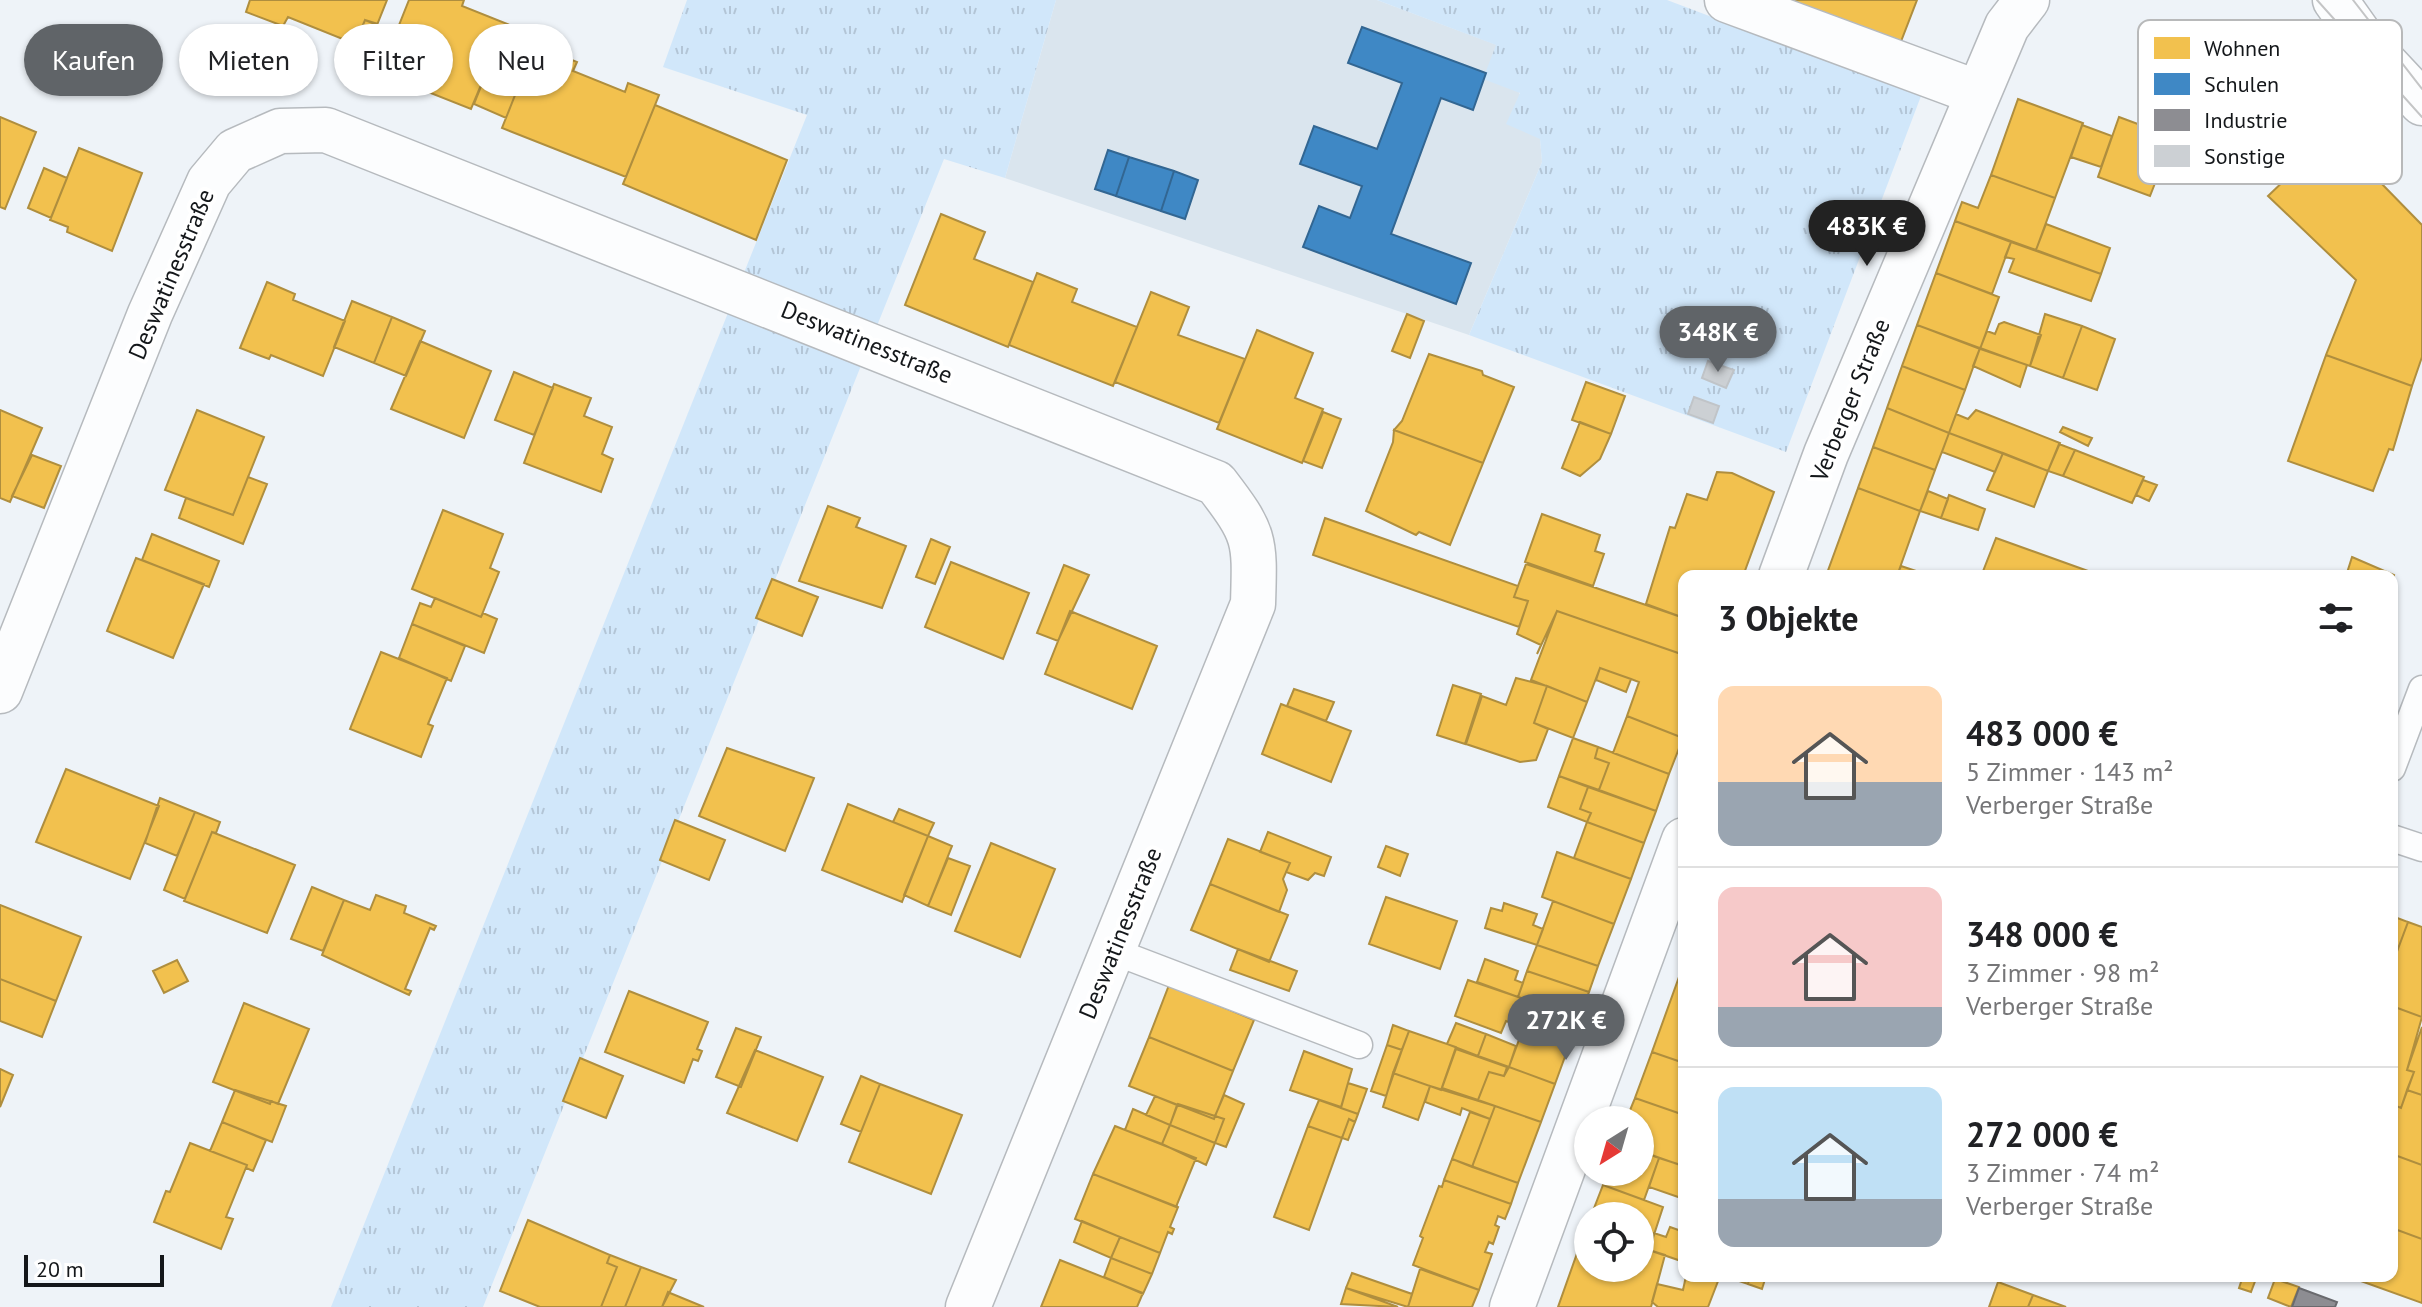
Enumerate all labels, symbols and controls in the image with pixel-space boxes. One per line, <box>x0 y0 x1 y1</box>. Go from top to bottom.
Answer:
legend <box>2138 20 2402 184</box>
chip: Kaufen <box>24 24 163 96</box>
chip: Mieten <box>179 24 318 96</box>
chip: Filter <box>334 24 453 96</box>
chip: Neu <box>469 24 573 96</box>
text: Wohnen <box>2204 34 2280 62</box>
text: Schulen <box>2204 70 2279 98</box>
text: Industrie <box>2204 106 2287 134</box>
text: Sonstige <box>2204 142 2285 170</box>
street label: Deswatinesstraße <box>121 184 221 364</box>
pin: 483K € <box>1802 200 1932 268</box>
text: 483K € <box>1827 209 1907 242</box>
street label: Deswatinesstraße <box>777 293 957 391</box>
pin: 348K € <box>1653 306 1783 374</box>
street label: Verberger Straße <box>1803 314 1897 487</box>
text: 348K € <box>1678 315 1758 348</box>
text: 3 Objekte <box>1718 596 1859 640</box>
icon: filters <box>2314 596 2358 640</box>
text: 483 000 € <box>1966 711 2118 755</box>
icon: home <box>1782 718 1878 814</box>
text: 5 Zimmer · 143 m² <box>1966 755 2174 788</box>
text: Verberger Straße <box>1966 788 2153 821</box>
street label: Deswatinesstraße <box>1071 843 1169 1023</box>
text: 348 000 € <box>1966 912 2118 956</box>
icon: home <box>1782 919 1878 1015</box>
text: 3 Zimmer · 98 m² <box>1966 956 2159 989</box>
text: Verberger Straße <box>1966 989 2153 1022</box>
pin: 272K € <box>1501 994 1631 1062</box>
text: 272K € <box>1526 1003 1606 1036</box>
north arrow <box>1574 1106 1654 1186</box>
map controls <box>1574 1106 1654 1282</box>
text: 272 000 € <box>1966 1112 2118 1156</box>
icon: home <box>1782 1119 1878 1215</box>
text: 3 Zimmer · 74 m² <box>1966 1156 2159 1189</box>
text: Verberger Straße <box>1966 1189 2153 1222</box>
button: locate <box>1574 1202 1654 1282</box>
scale bar <box>24 1251 164 1287</box>
text: 20 m <box>36 1255 84 1283</box>

